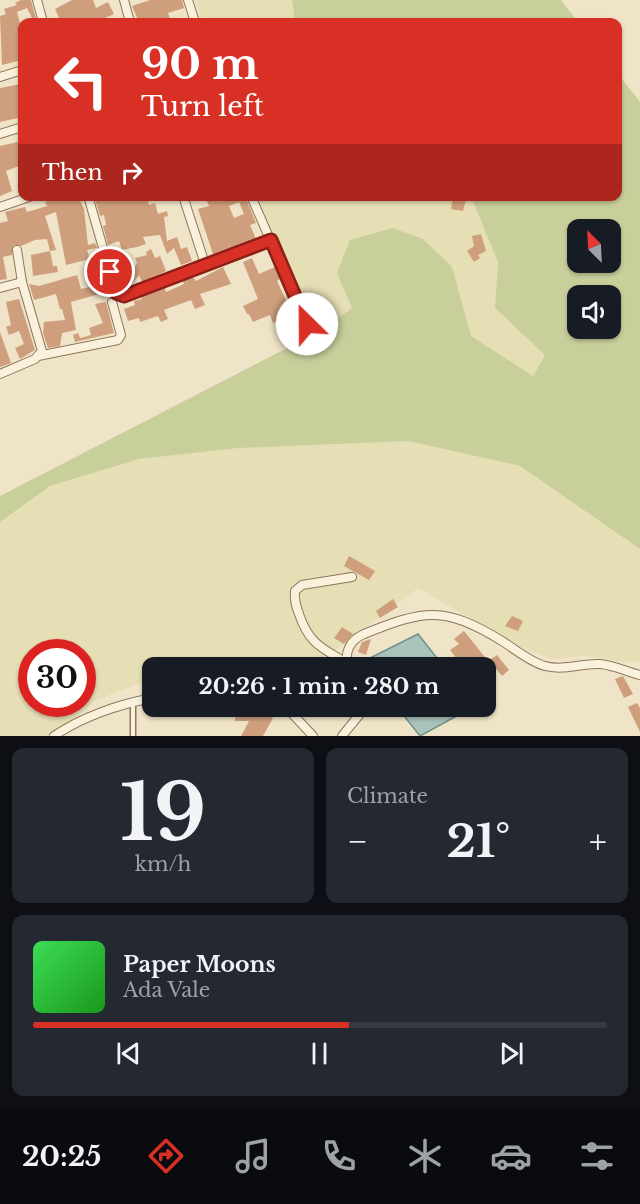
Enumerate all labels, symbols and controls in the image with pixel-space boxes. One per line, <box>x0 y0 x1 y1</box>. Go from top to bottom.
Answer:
text: 90 m <box>141 38 259 90</box>
icon: left <box>42 42 120 120</box>
text: Turn left <box>141 90 264 123</box>
icon: right <box>115 156 148 189</box>
text: Then <box>42 159 103 186</box>
north arrow <box>567 219 621 273</box>
map controls <box>567 219 621 339</box>
pin <box>84 246 135 297</box>
icon: arrive <box>93 255 126 288</box>
button: sound <box>567 285 621 339</box>
position arrow <box>275 292 339 356</box>
speed limit sign: 30 <box>18 639 96 717</box>
text: 20:26 · 1 min · 280 m <box>199 673 439 700</box>
text: 19 <box>120 764 206 861</box>
text: Climate <box>347 784 428 808</box>
text: 21° <box>446 813 510 869</box>
text: − <box>347 821 368 862</box>
text: + <box>589 821 607 862</box>
text: km/h <box>135 852 191 876</box>
text: Paper Moons <box>123 951 276 978</box>
text: Ada Vale <box>123 978 210 1002</box>
icon: previous <box>112 1037 145 1070</box>
icon: pause <box>303 1037 336 1070</box>
icon: next <box>495 1037 528 1070</box>
icon: directions <box>145 1135 187 1177</box>
icon: music <box>232 1135 274 1177</box>
icon: phone <box>318 1135 360 1177</box>
icon: climate <box>404 1135 446 1177</box>
icon: car <box>490 1135 532 1177</box>
icon: filters <box>576 1135 618 1177</box>
text: 20:25 <box>22 1140 101 1173</box>

